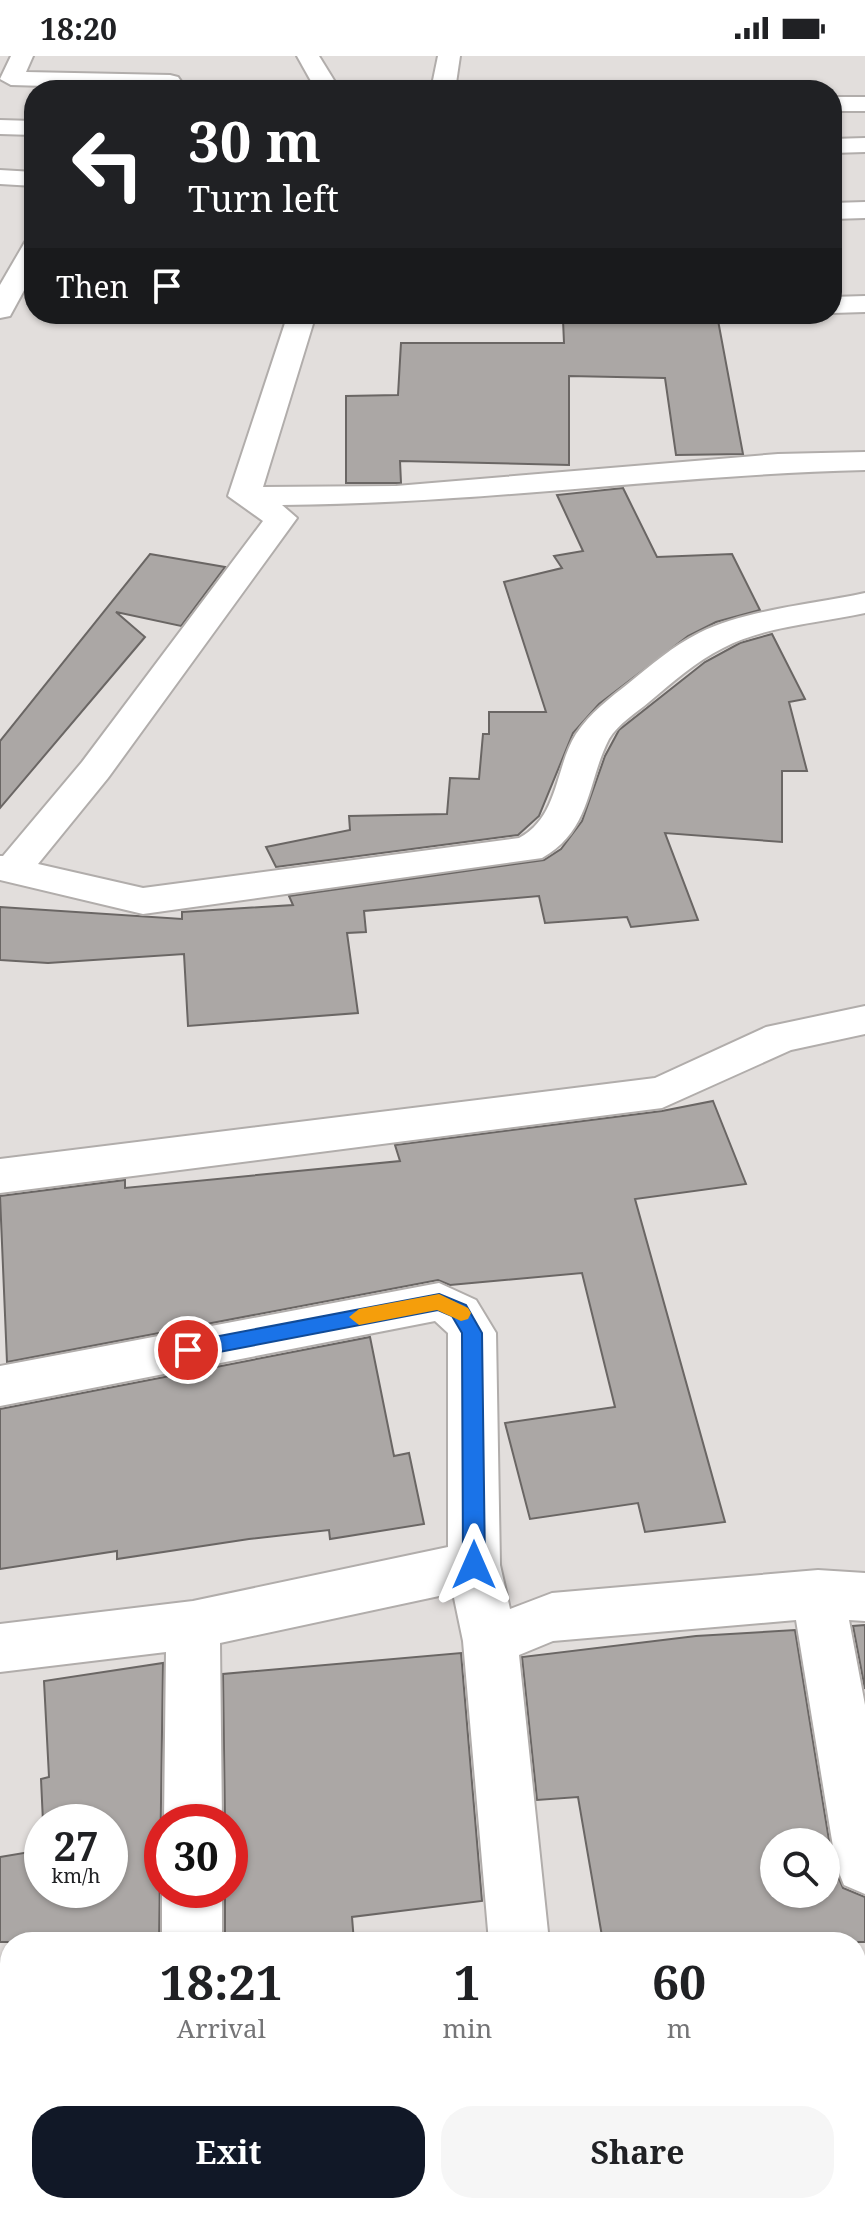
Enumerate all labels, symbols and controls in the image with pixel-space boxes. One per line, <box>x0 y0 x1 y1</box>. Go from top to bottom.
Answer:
text: 18:20 <box>40 8 117 49</box>
text: 30 m <box>188 102 321 178</box>
icon: left <box>56 112 160 216</box>
text: Turn left <box>188 174 339 223</box>
icon: arrive <box>145 264 189 308</box>
text: Then <box>56 266 129 307</box>
pin <box>154 1316 222 1384</box>
icon: arrive <box>166 1328 210 1372</box>
position arrow <box>432 1523 516 1607</box>
speed limit sign: 30 <box>144 1804 248 1908</box>
text: 27 <box>53 1818 99 1873</box>
map controls <box>760 1828 840 1908</box>
button: search <box>760 1828 840 1908</box>
text: km/h <box>51 1862 101 1889</box>
text: 18:21 <box>160 1949 283 2014</box>
text: 1 <box>454 1949 481 2014</box>
text: 60 <box>652 1949 706 2014</box>
text: Arrival <box>177 2010 266 2046</box>
text: min <box>443 2010 492 2046</box>
text: m <box>667 2010 691 2046</box>
button: Exit <box>32 2106 425 2198</box>
button: Share <box>441 2106 834 2198</box>

